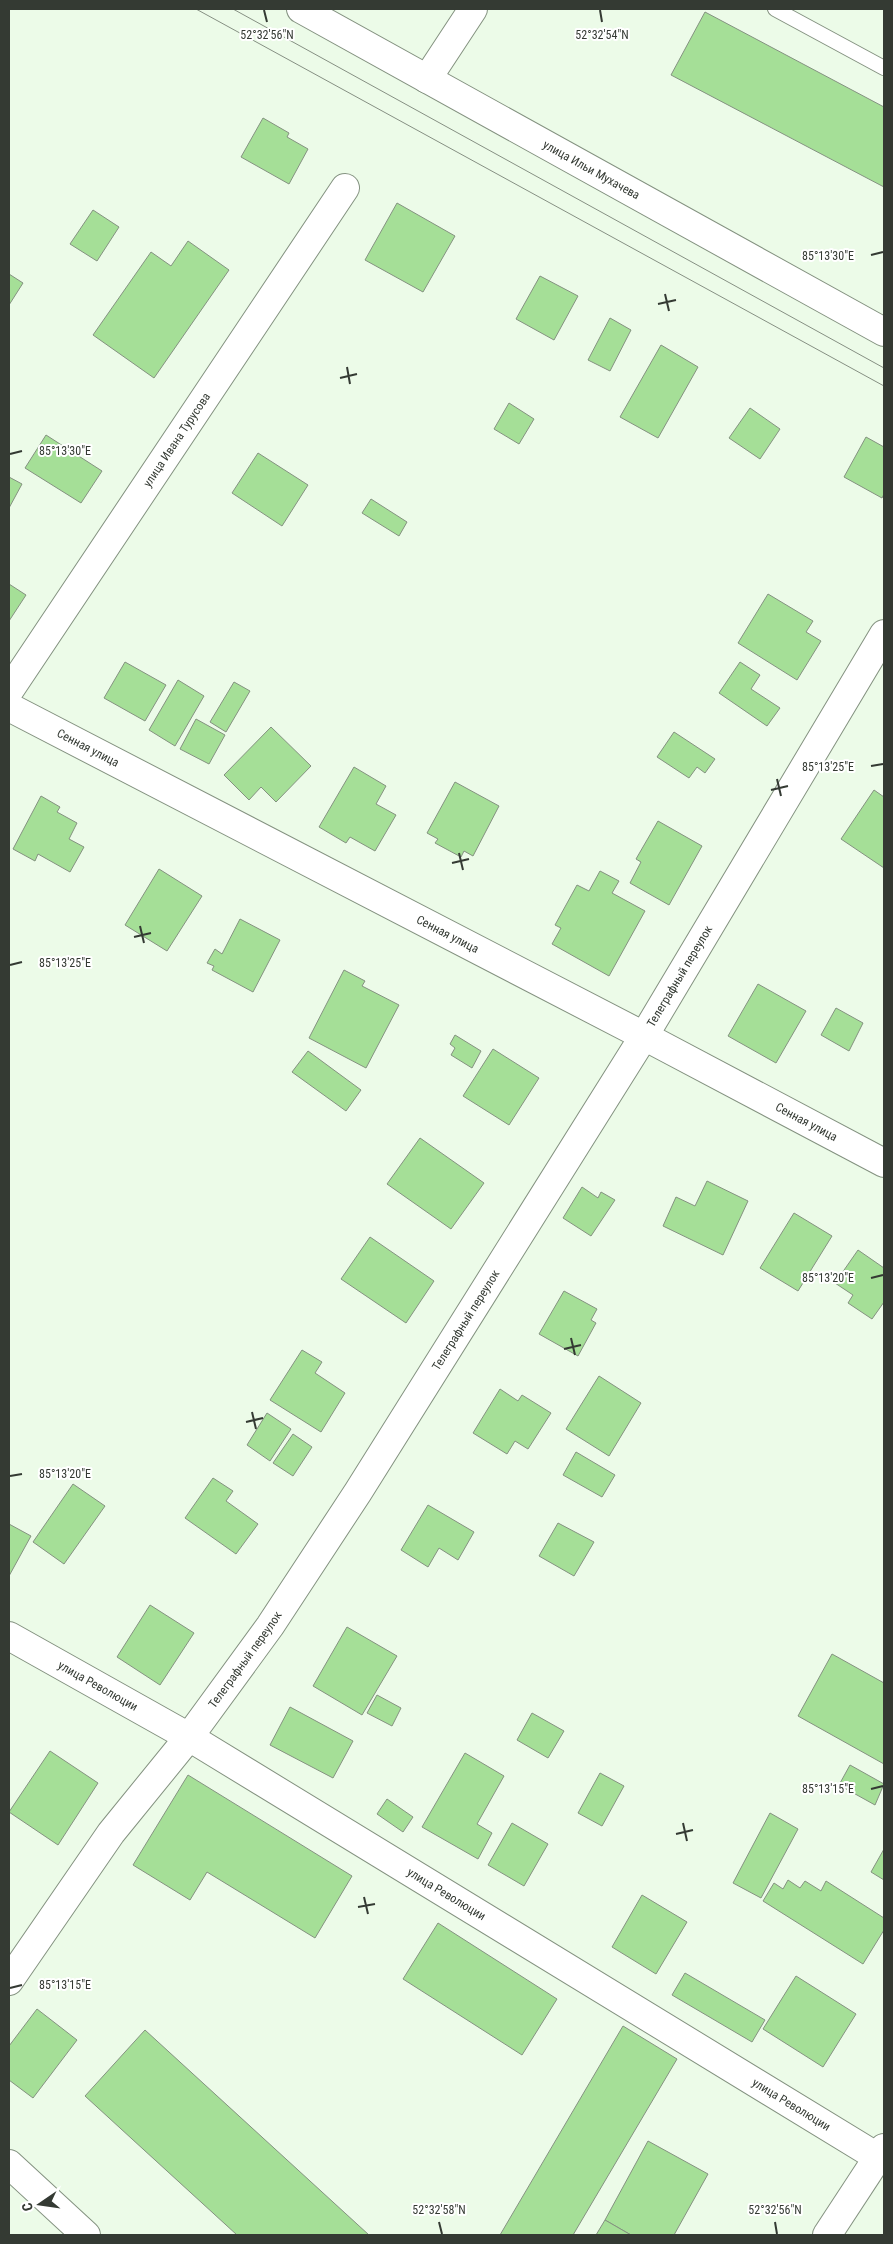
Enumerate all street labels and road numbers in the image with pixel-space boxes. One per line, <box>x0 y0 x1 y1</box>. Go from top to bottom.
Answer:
street label: улица Ильи Мухачева <box>541 137 642 202</box>
street label: улица Ивана Турусова <box>140 390 213 490</box>
street label: Сенная улица <box>55 726 122 770</box>
street label: Сенная улица <box>414 912 481 956</box>
street label: Телеграфный переулок <box>644 923 715 1030</box>
street label: Сенная улица <box>773 1100 840 1144</box>
street label: Телеграфный переулок <box>429 1267 503 1373</box>
street label: Телеграфный переулок <box>206 1609 285 1711</box>
street label: улица Революции <box>56 1658 140 1714</box>
street label: улица Революции <box>405 1865 488 1923</box>
street label: улица Революции <box>750 2075 833 2134</box>

